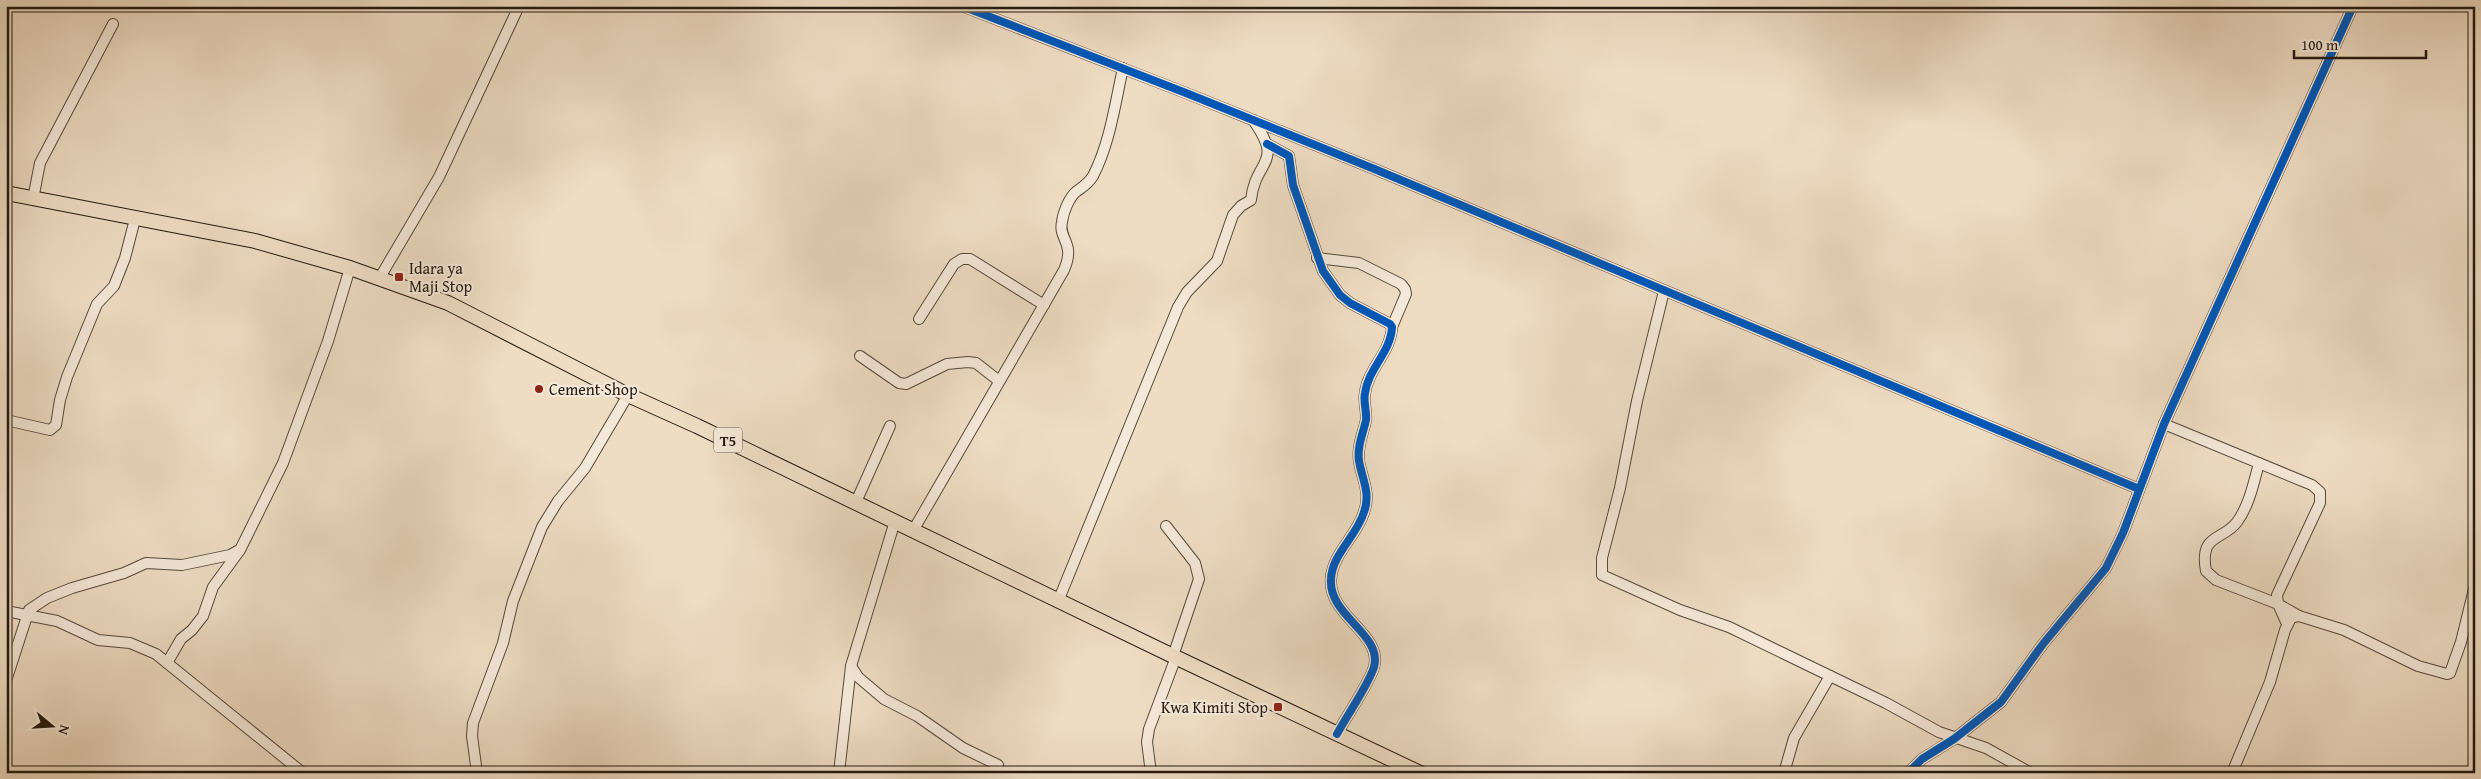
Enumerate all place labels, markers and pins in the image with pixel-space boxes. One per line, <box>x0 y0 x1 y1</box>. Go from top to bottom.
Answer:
place label: Idara ya Maji Stop <box>409 256 473 298</box>
marker: Idara ya Maji Stop <box>393 271 405 283</box>
place label: Cement Shop <box>549 377 638 401</box>
marker: Cement Shop <box>533 383 545 395</box>
place label: Kwa Kimiti Stop <box>1161 695 1268 719</box>
marker: Kwa Kimiti Stop <box>1272 701 1284 713</box>

